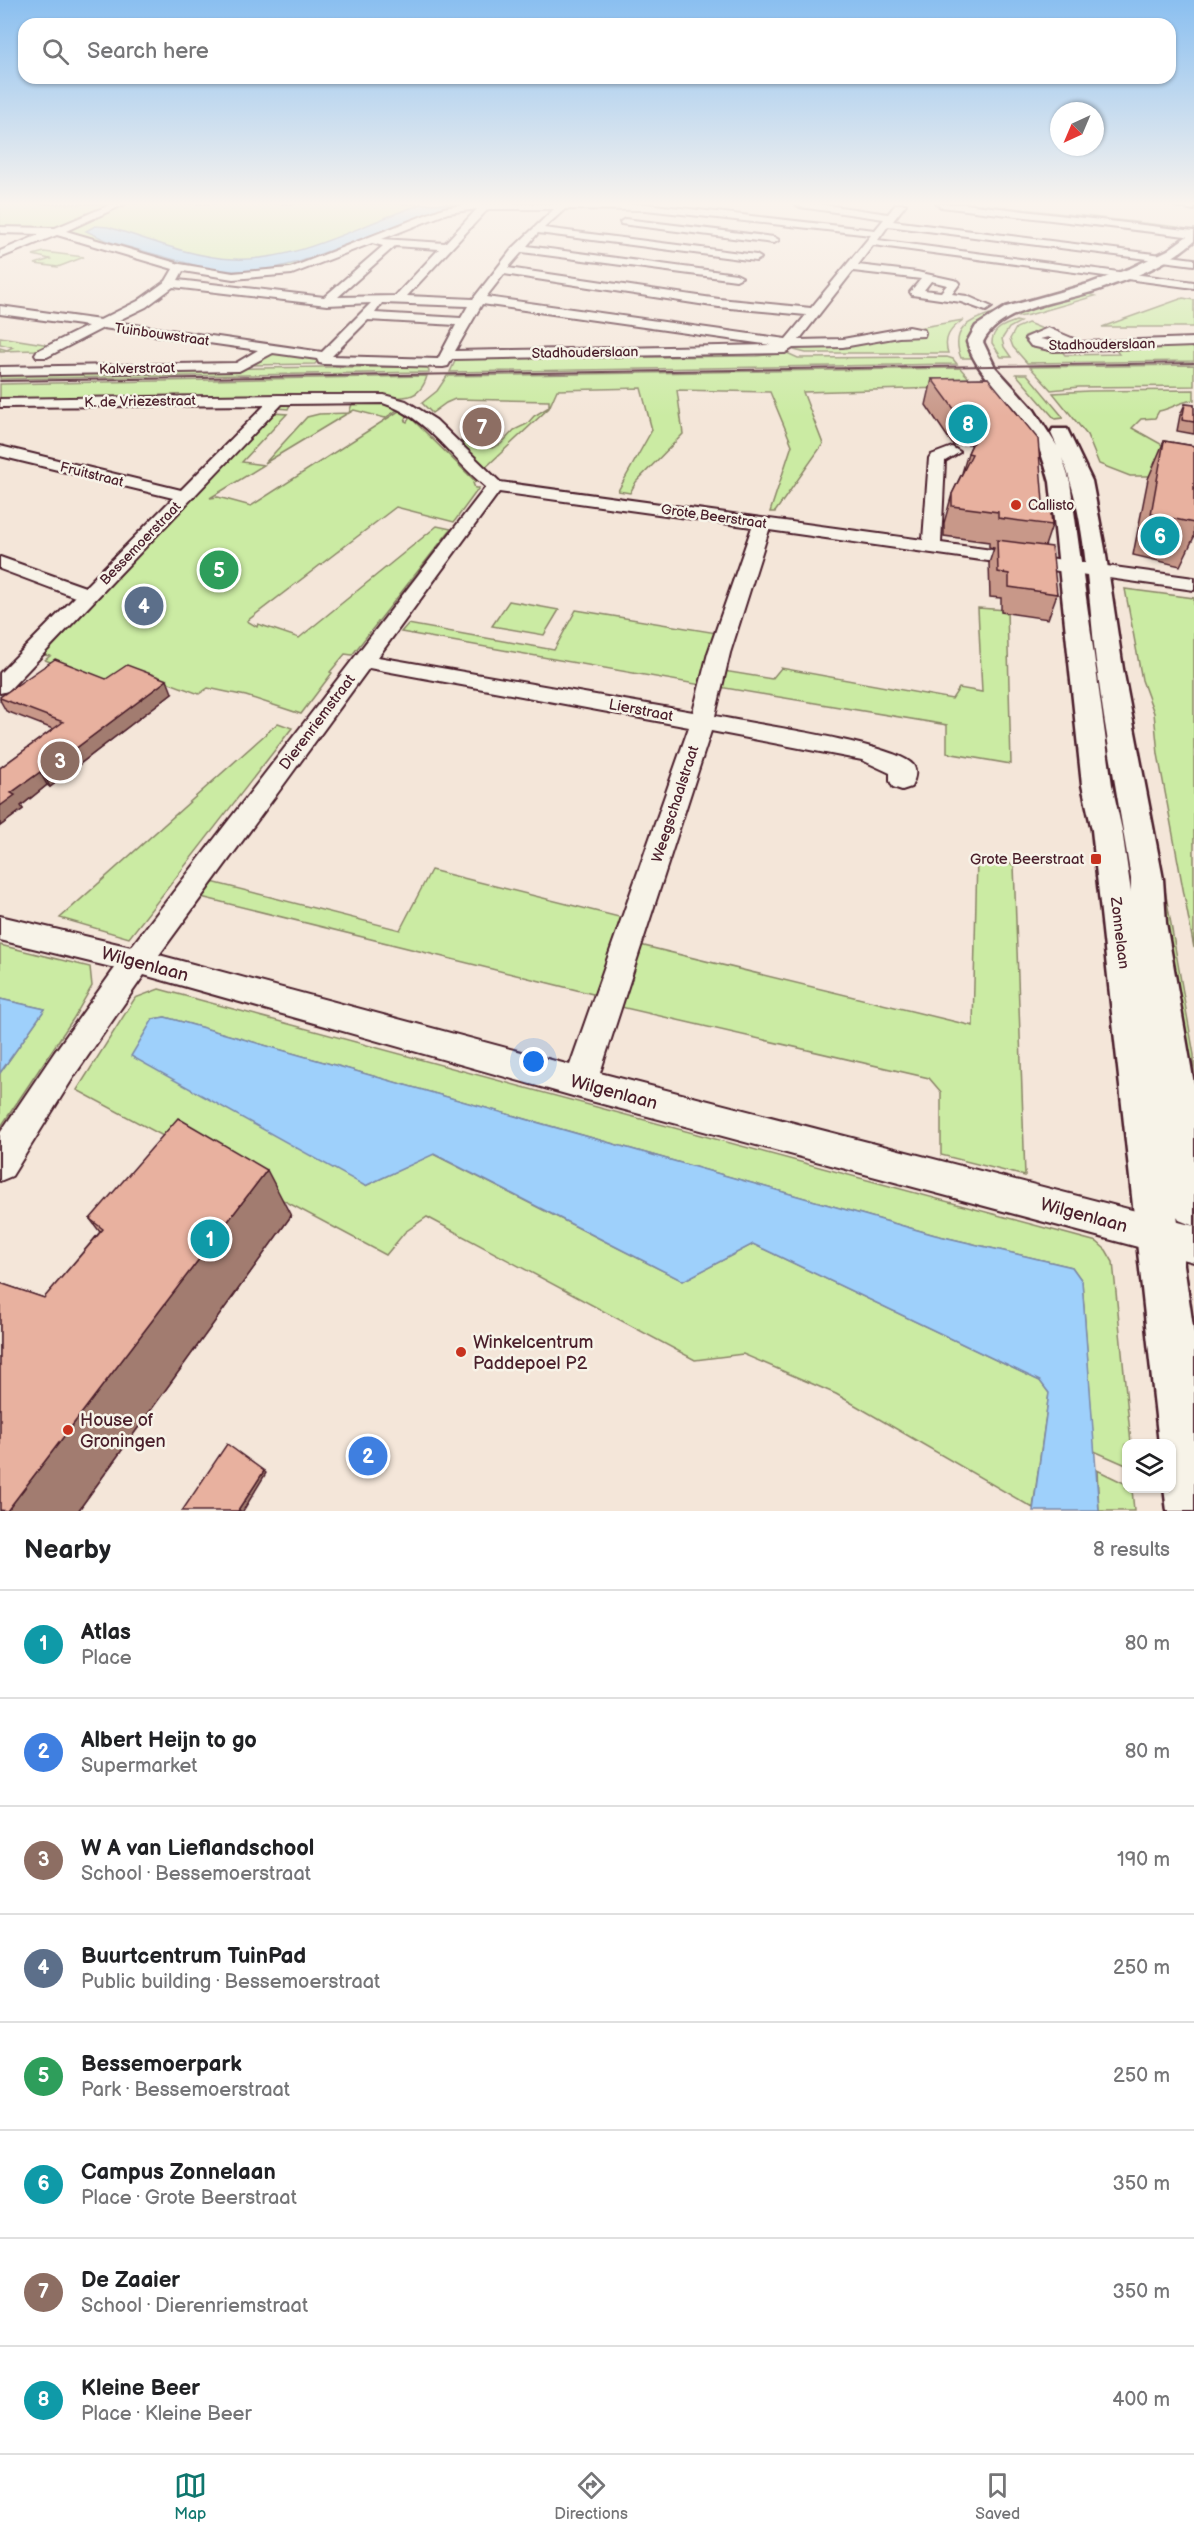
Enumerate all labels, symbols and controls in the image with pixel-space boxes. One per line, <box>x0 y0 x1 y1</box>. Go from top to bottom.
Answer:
search box <box>18 18 1176 84</box>
icon: search <box>39 35 72 68</box>
text: Search here <box>87 38 209 65</box>
north arrow <box>1050 102 1104 156</box>
street label: Tuinbouwstraat <box>113 319 211 350</box>
street label: Stadhouderslaan <box>1049 335 1156 354</box>
street label: Stadhouderslaan <box>532 343 639 362</box>
street label: Kalverstraat <box>99 359 176 378</box>
street label: K. de Vriezestraat <box>84 392 197 411</box>
pin: 8 <box>948 402 988 446</box>
pin: 7 <box>462 404 502 450</box>
street label: Fruitstraat <box>58 458 126 491</box>
place label: Callisto <box>1028 497 1074 514</box>
street label: Bessemoerstraat <box>96 498 185 588</box>
marker: Callisto <box>1009 498 1023 512</box>
street label: Grote Beerstraat <box>660 501 768 532</box>
pin: 6 <box>1140 514 1180 558</box>
pin: 5 <box>200 548 238 592</box>
pin: 4 <box>124 584 164 628</box>
street label: Dierenriemstraat <box>275 670 360 774</box>
street label: Lierstraat <box>607 695 675 726</box>
pin: 3 <box>40 738 80 783</box>
street label: Weegschaalstraat <box>648 743 703 865</box>
place label: Grote Beerstraat <box>970 850 1084 869</box>
marker: Grote Beerstraat <box>1089 852 1103 866</box>
street label: Zonnelaan <box>1106 895 1133 970</box>
street label: Wilgenlaan <box>99 943 191 986</box>
your location <box>519 1047 548 1076</box>
street label: Wilgenlaan <box>568 1071 660 1114</box>
street label: Wilgenlaan <box>1038 1194 1130 1237</box>
pin: 1 <box>190 1216 230 1262</box>
place label: Winkelcentrum Paddepoel P2 <box>473 1332 593 1374</box>
marker: Winkelcentrum Paddepoel P2 <box>454 1345 468 1359</box>
place label: House of Groningen <box>80 1410 166 1452</box>
marker: House of Groningen <box>61 1423 75 1437</box>
pin: 2 <box>348 1434 388 1478</box>
map controls <box>1122 1439 1176 1493</box>
button: layers <box>1122 1439 1176 1493</box>
text: Nearby <box>24 1535 111 1566</box>
text: 8 results <box>1093 1538 1170 1562</box>
text: Atlas <box>81 1619 131 1646</box>
text: 1 <box>39 1632 48 1656</box>
text: 80 m <box>1125 1632 1170 1656</box>
text: Place <box>81 1646 132 1670</box>
text: Albert Heijn to go <box>81 1727 257 1754</box>
text: 2 <box>38 1740 49 1764</box>
text: 80 m <box>1125 1740 1170 1764</box>
text: Supermarket <box>81 1754 197 1778</box>
text: W A van Lieflandschool <box>81 1835 314 1862</box>
text: 3 <box>38 1848 49 1872</box>
text: 190 m <box>1117 1848 1170 1872</box>
text: School · Bessemoerstraat <box>81 1862 311 1886</box>
text: Buurtcentrum TuinPad <box>81 1943 306 1970</box>
text: 4 <box>38 1956 49 1980</box>
text: 250 m <box>1113 1956 1170 1980</box>
text: Public building · Bessemoerstraat <box>81 1970 380 1994</box>
text: Bessemoerpark <box>81 2051 242 2078</box>
text: 5 <box>38 2064 49 2088</box>
text: 250 m <box>1113 2064 1170 2088</box>
text: Park · Bessemoerstraat <box>81 2078 290 2102</box>
text: Campus Zonnelaan <box>81 2159 276 2186</box>
text: 6 <box>37 2172 50 2196</box>
text: 350 m <box>1113 2172 1170 2196</box>
text: Place · Grote Beerstraat <box>81 2186 297 2210</box>
text: De Zaaier <box>81 2267 180 2294</box>
text: 7 <box>38 2280 49 2304</box>
text: 350 m <box>1113 2280 1170 2304</box>
text: School · Dierenriemstraat <box>81 2294 308 2318</box>
text: Kleine Beer <box>81 2375 200 2402</box>
text: 8 <box>37 2388 50 2412</box>
text: 400 m <box>1112 2388 1170 2412</box>
text: Place · Kleine Beer <box>81 2402 252 2426</box>
tab: Map <box>174 2469 207 2524</box>
tab: Directions <box>554 2469 628 2524</box>
tab: Saved <box>975 2469 1020 2524</box>

